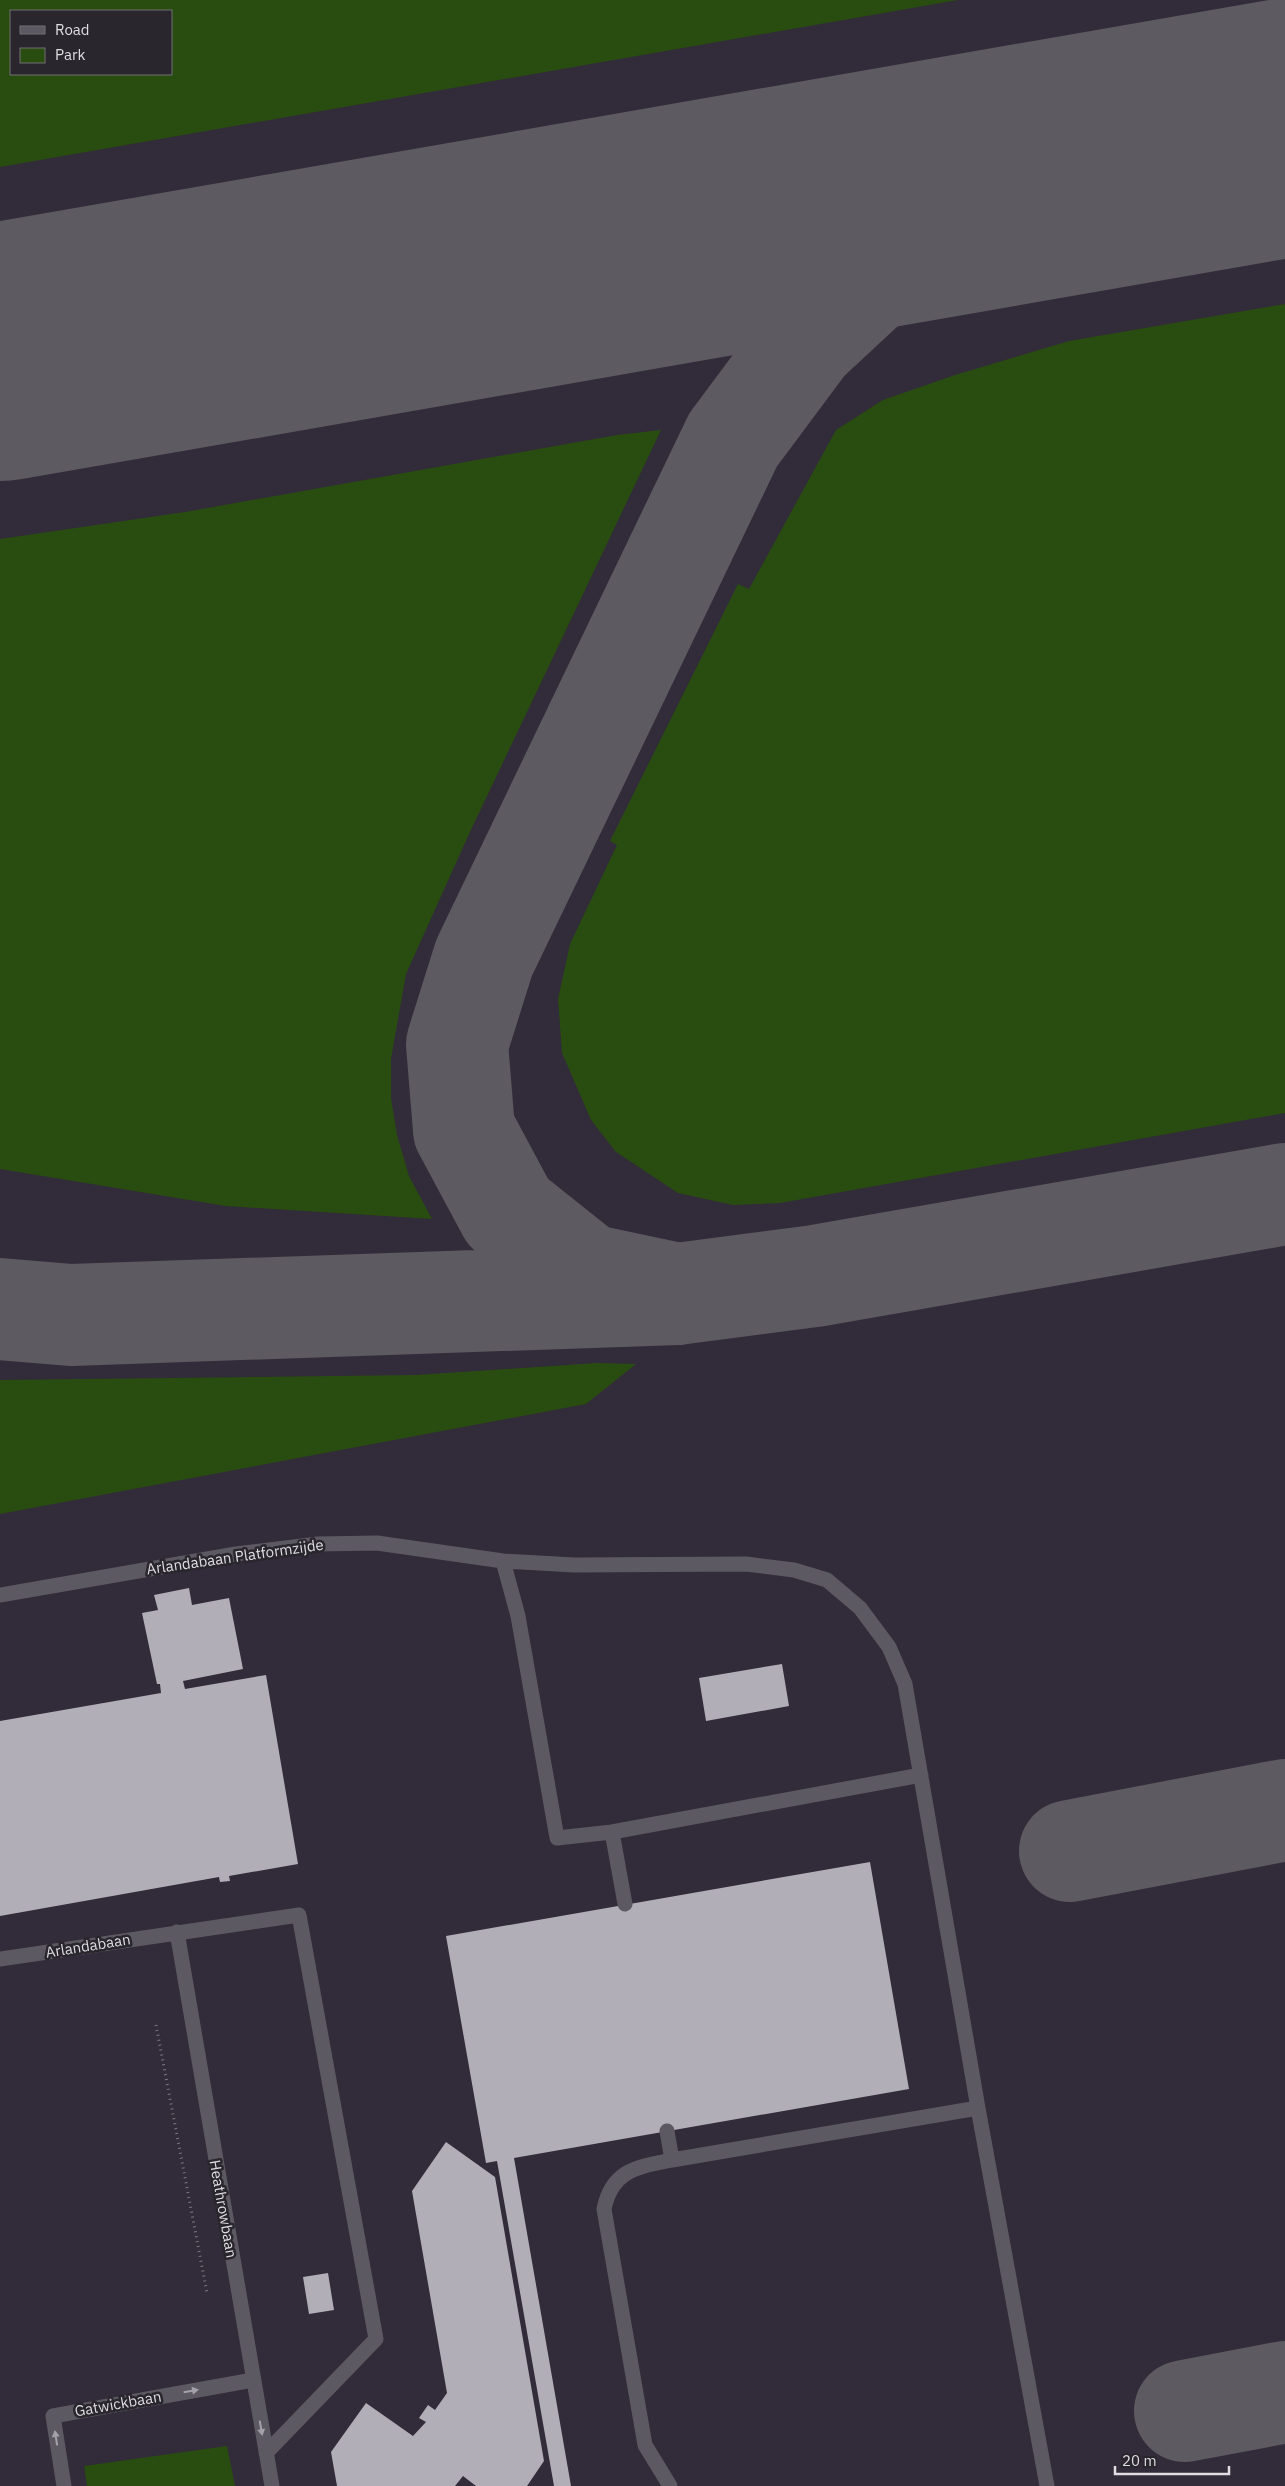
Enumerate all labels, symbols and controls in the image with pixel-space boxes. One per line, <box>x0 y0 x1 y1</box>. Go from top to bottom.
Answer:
legend <box>10 10 172 75</box>
text: Road <box>55 20 90 39</box>
text: Park <box>55 45 85 64</box>
street label: Arlandabaan Platformzijde <box>145 1535 325 1578</box>
street label: Arlandabaan <box>44 1929 132 1962</box>
street label: Heathrowbaan <box>206 2158 241 2259</box>
one-way arrow <box>183 2386 199 2394</box>
street label: Gatwickbaan <box>73 2387 163 2420</box>
one-way arrow <box>258 2420 266 2436</box>
one-way arrow <box>52 2430 60 2446</box>
scale bar <box>1115 2444 1229 2476</box>
text: 20 m <box>1122 2451 1157 2470</box>

